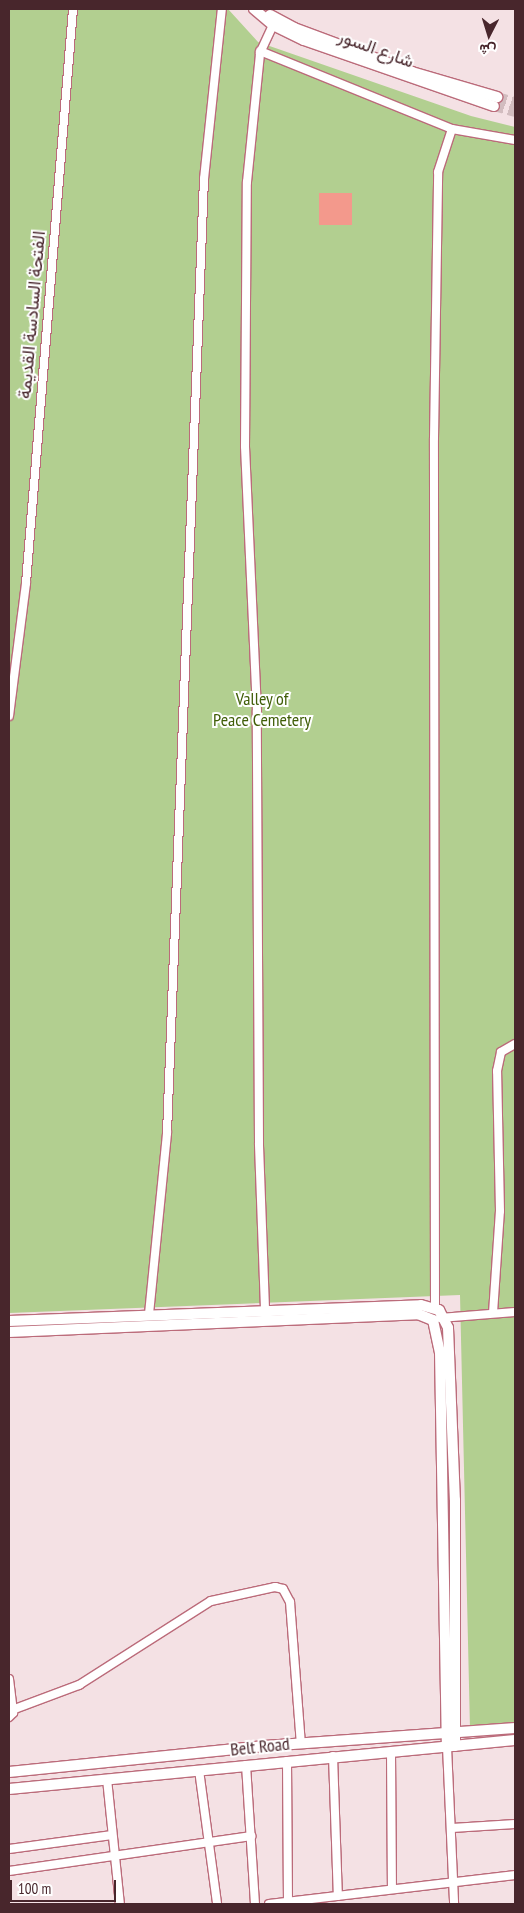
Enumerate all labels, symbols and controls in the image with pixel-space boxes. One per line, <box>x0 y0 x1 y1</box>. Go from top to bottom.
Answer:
north arrow <box>464 10 514 60</box>
street label: شارع السور <box>335 25 417 73</box>
text: ش <box>479 40 497 60</box>
street label: الفتحة السادسة القديمة <box>14 230 50 400</box>
park label: Valley of Peace Cemetery <box>213 689 311 732</box>
street label: Belt Road <box>229 1733 291 1761</box>
scale bar <box>12 1870 119 1902</box>
text: 100 m <box>18 1879 51 1898</box>

